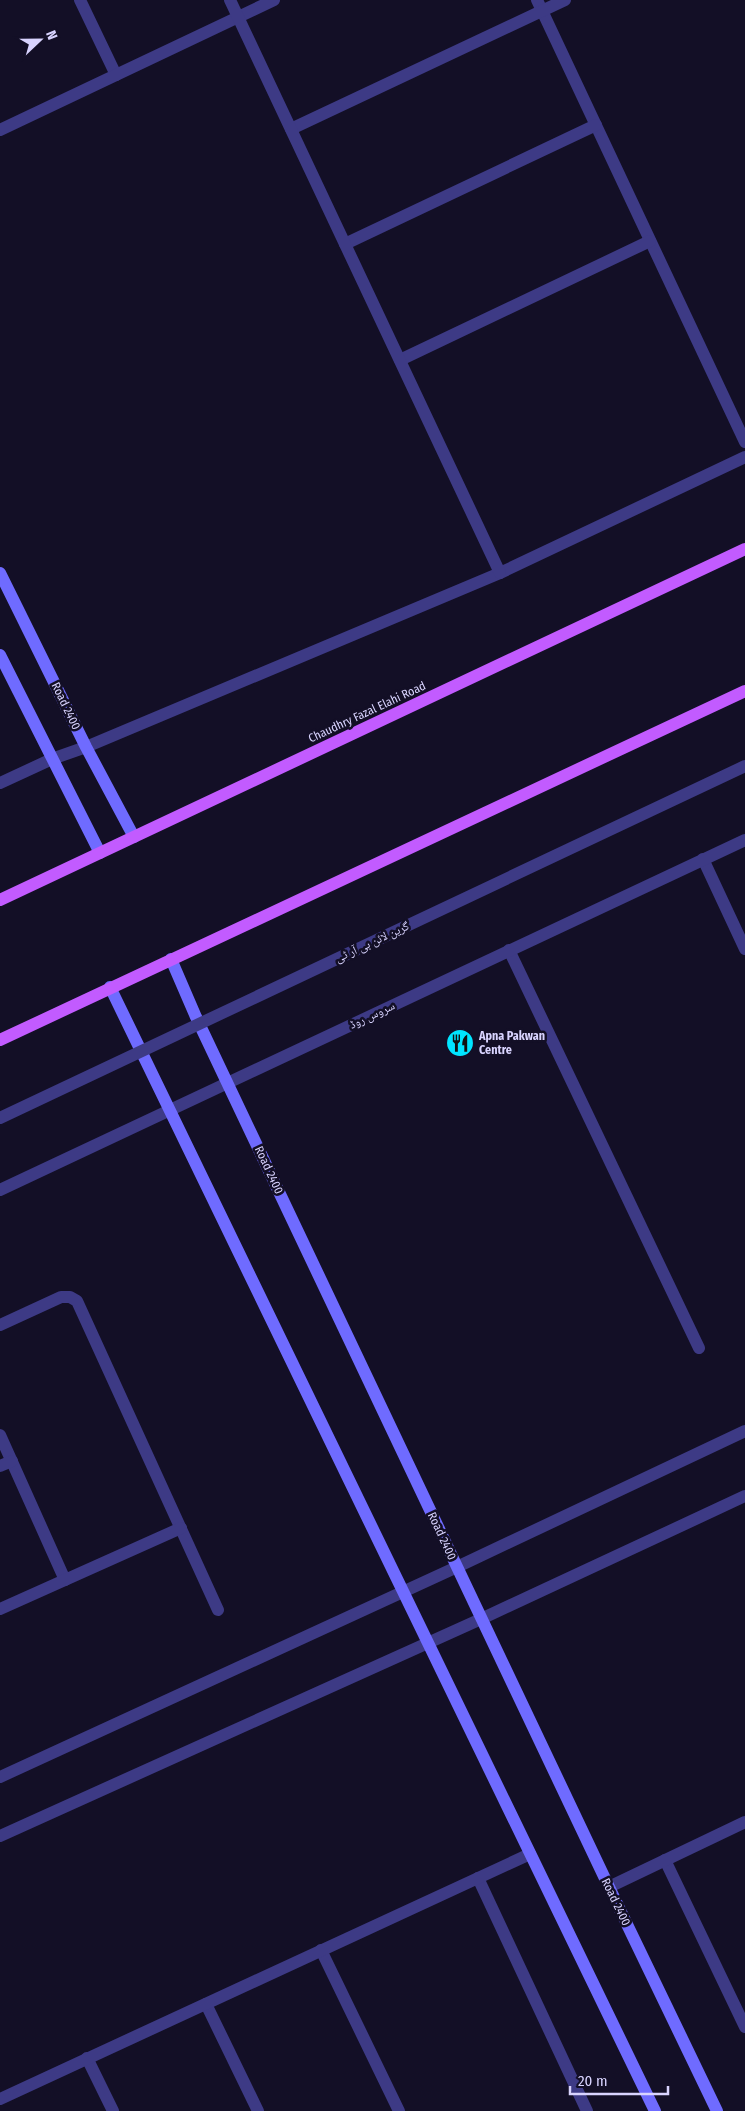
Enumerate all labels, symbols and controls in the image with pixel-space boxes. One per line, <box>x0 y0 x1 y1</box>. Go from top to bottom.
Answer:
north arrow <box>15 15 65 65</box>
text: N <box>42 28 61 42</box>
street label: Chaudhry Fazal Elahi Road <box>306 679 428 745</box>
street label: Road 2400 <box>49 680 83 732</box>
street label: گرین لائن بی آر ٹی <box>333 919 411 966</box>
street label: سروس روڈ <box>347 998 397 1032</box>
restaurant icon: Apna Pakwan Centre <box>445 1028 475 1058</box>
place label: Apna Pakwan Centre <box>478 1029 545 1057</box>
street label: Road 2400 <box>252 1144 286 1196</box>
street label: Road 2400 <box>425 1510 459 1562</box>
street label: Road 2400 <box>599 1876 633 1928</box>
scale bar <box>570 2064 668 2096</box>
text: 20 m <box>578 2072 608 2090</box>

